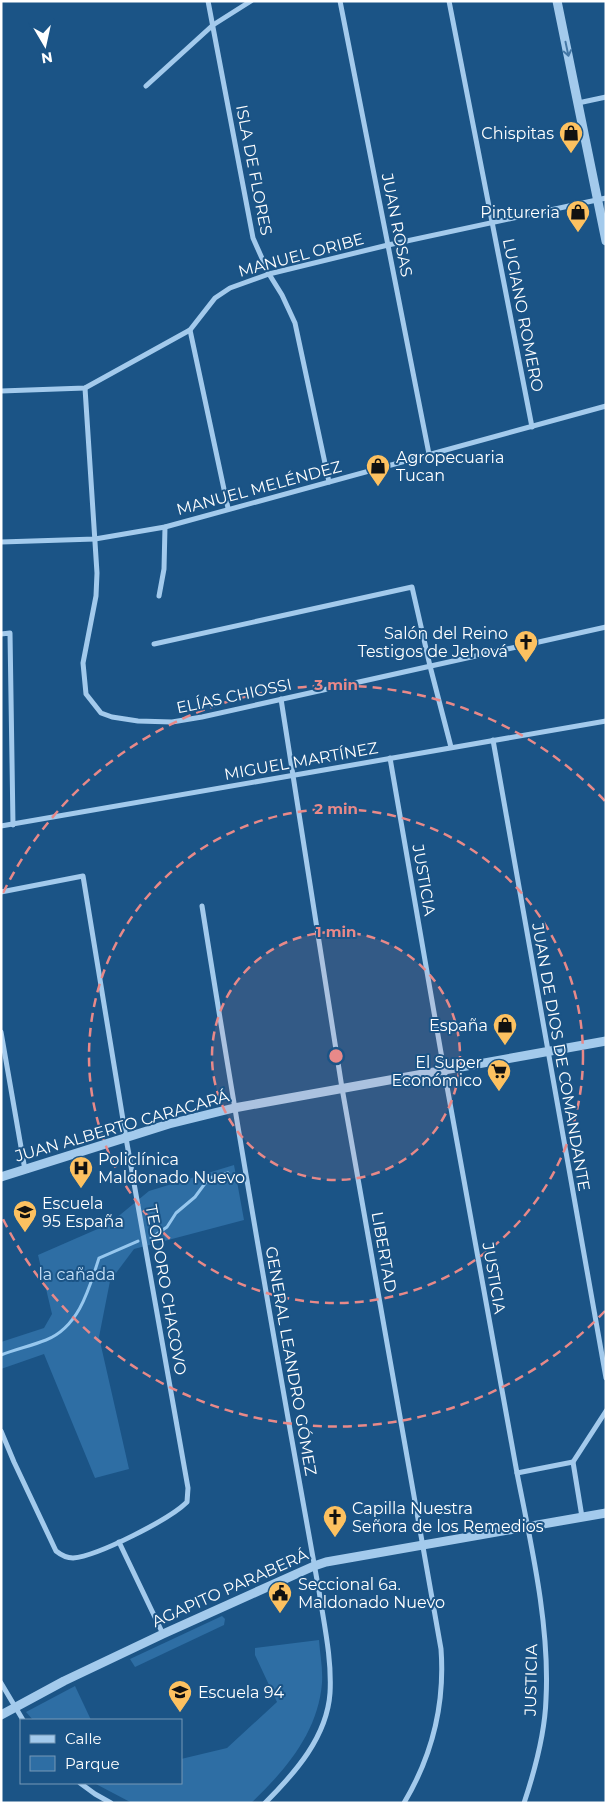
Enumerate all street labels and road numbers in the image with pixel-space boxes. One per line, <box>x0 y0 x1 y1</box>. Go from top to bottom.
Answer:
street label: ISLA DE FLORES <box>232 103 276 237</box>
street label: JUAN ROSAS <box>377 171 416 279</box>
street label: MANUEL ORIBE <box>236 229 366 281</box>
street label: LUCIANO ROMERO <box>499 237 547 393</box>
street label: MANUEL MELÉNDEZ <box>174 457 344 519</box>
street label: ELÍAS CHIOSSI <box>175 674 293 718</box>
street label: MIGUEL MARTÍNEZ <box>223 738 379 784</box>
street label: JUSTICIA <box>408 842 440 918</box>
street label: JUAN DE DIOS DE COMANDANTE <box>528 920 594 1193</box>
street label: JUAN ALBERTO CARACARÁ <box>12 1086 232 1166</box>
street label: TEODORO CHACOVO <box>142 1203 190 1377</box>
street label: LIBERTAD <box>368 1210 400 1294</box>
street label: JUSTICIA <box>478 1240 510 1316</box>
street label: GENERAL LEANDRO GÓMEZ <box>261 1245 321 1477</box>
street label: AGAPITO PARABERÁ <box>149 1545 312 1631</box>
street label: JUSTICIA <box>521 1643 541 1717</box>

